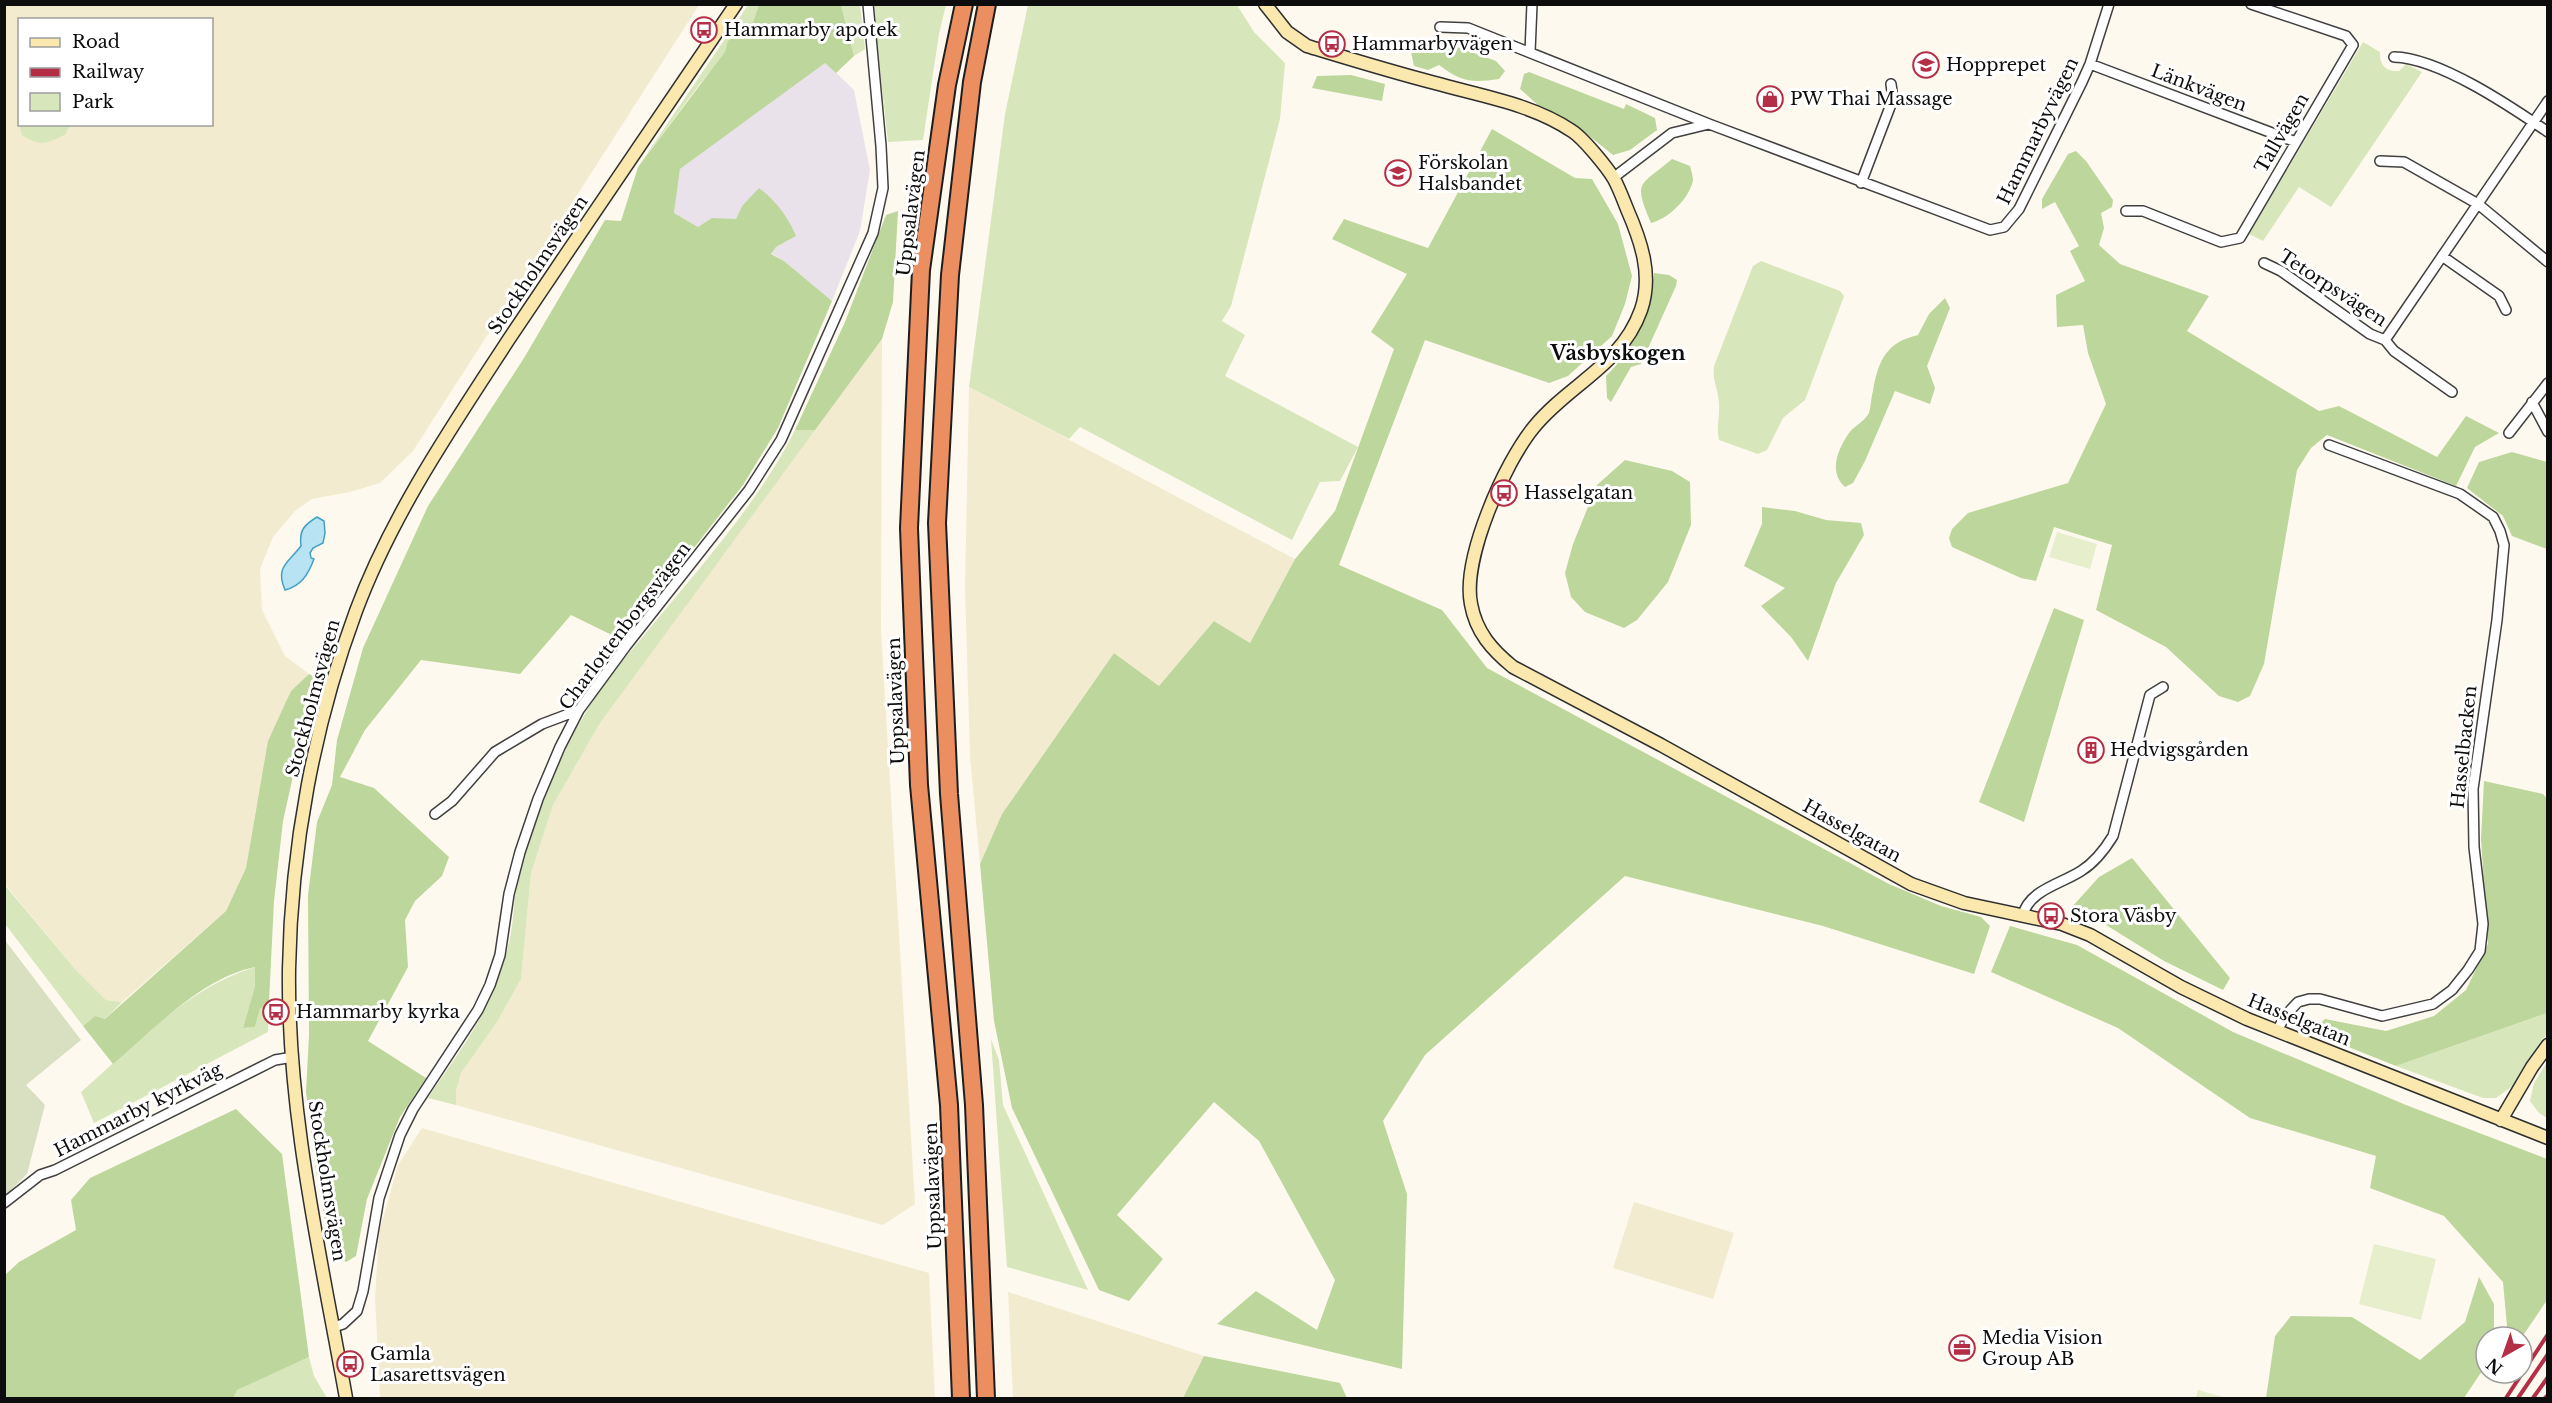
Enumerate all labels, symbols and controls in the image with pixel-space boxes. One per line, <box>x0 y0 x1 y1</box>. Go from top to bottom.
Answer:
bus stop icon: Hammarby apotek <box>689 15 719 45</box>
legend <box>18 18 213 126</box>
place label: Hammarby apotek <box>724 19 898 41</box>
bus stop icon: Hammarbyvägen <box>1317 29 1347 59</box>
text: Road <box>72 31 120 53</box>
place label: Hammarbyvägen <box>1352 33 1513 55</box>
school or university icon: Hopprepet <box>1911 50 1941 80</box>
place label: Hopprepet <box>1946 54 2047 76</box>
street label: Hammarbyvägen <box>1993 54 2083 208</box>
street label: Länkvägen <box>2148 60 2250 116</box>
text: Railway <box>72 61 145 83</box>
shop icon: PW Thai Massage <box>1755 84 1785 114</box>
place label: PW Thai Massage <box>1790 88 1952 110</box>
street label: Tallvägen <box>2250 89 2314 177</box>
text: Park <box>72 91 114 113</box>
street label: Uppsalavägen <box>892 149 930 277</box>
place label: Förskolan Halsbandet <box>1418 152 1522 195</box>
school or university icon: Förskolan Halsbandet <box>1383 158 1413 188</box>
street label: Stockholmsvägen <box>483 192 593 338</box>
street label: Tetorpsvägen <box>2275 245 2391 331</box>
district label: Väsbyskogen <box>1550 341 1686 365</box>
bus stop icon: Hasselgatan <box>1489 478 1519 508</box>
place label: Hasselgatan <box>1524 482 1633 504</box>
street label: Charlottenborgsvägen <box>555 538 695 714</box>
street label: Stockholmsvägen <box>281 617 345 779</box>
street label: Uppsalavägen <box>883 637 909 765</box>
street label: Hasselbacken <box>2447 684 2481 810</box>
building icon: Hedvigsgården <box>2076 735 2106 765</box>
place label: Hedvigsgården <box>2110 739 2249 761</box>
street label: Hasselgatan <box>1799 795 1905 867</box>
bus stop icon: Stora Väsby <box>2036 901 2066 931</box>
place label: Stora Väsby <box>2070 905 2177 927</box>
street label: Hasselgatan <box>2244 989 2354 1051</box>
bus stop icon: Hammarby kyrka <box>261 997 291 1027</box>
place label: Hammarby kyrka <box>296 1001 460 1023</box>
street label: Hammarby kyrkväg <box>50 1058 226 1162</box>
street label: Stockholmsvägen <box>303 1099 351 1263</box>
street label: Uppsalavägen <box>920 1122 946 1250</box>
north arrow <box>2474 1325 2534 1385</box>
place label: Media Vision Group AB <box>1982 1327 2103 1370</box>
office icon: Media Vision Group AB <box>1947 1333 1977 1363</box>
place label: Gamla Lasarettsvägen <box>370 1343 506 1386</box>
bus stop icon: Gamla Lasarettsvägen <box>335 1349 365 1379</box>
text: N <box>2482 1354 2507 1379</box>

